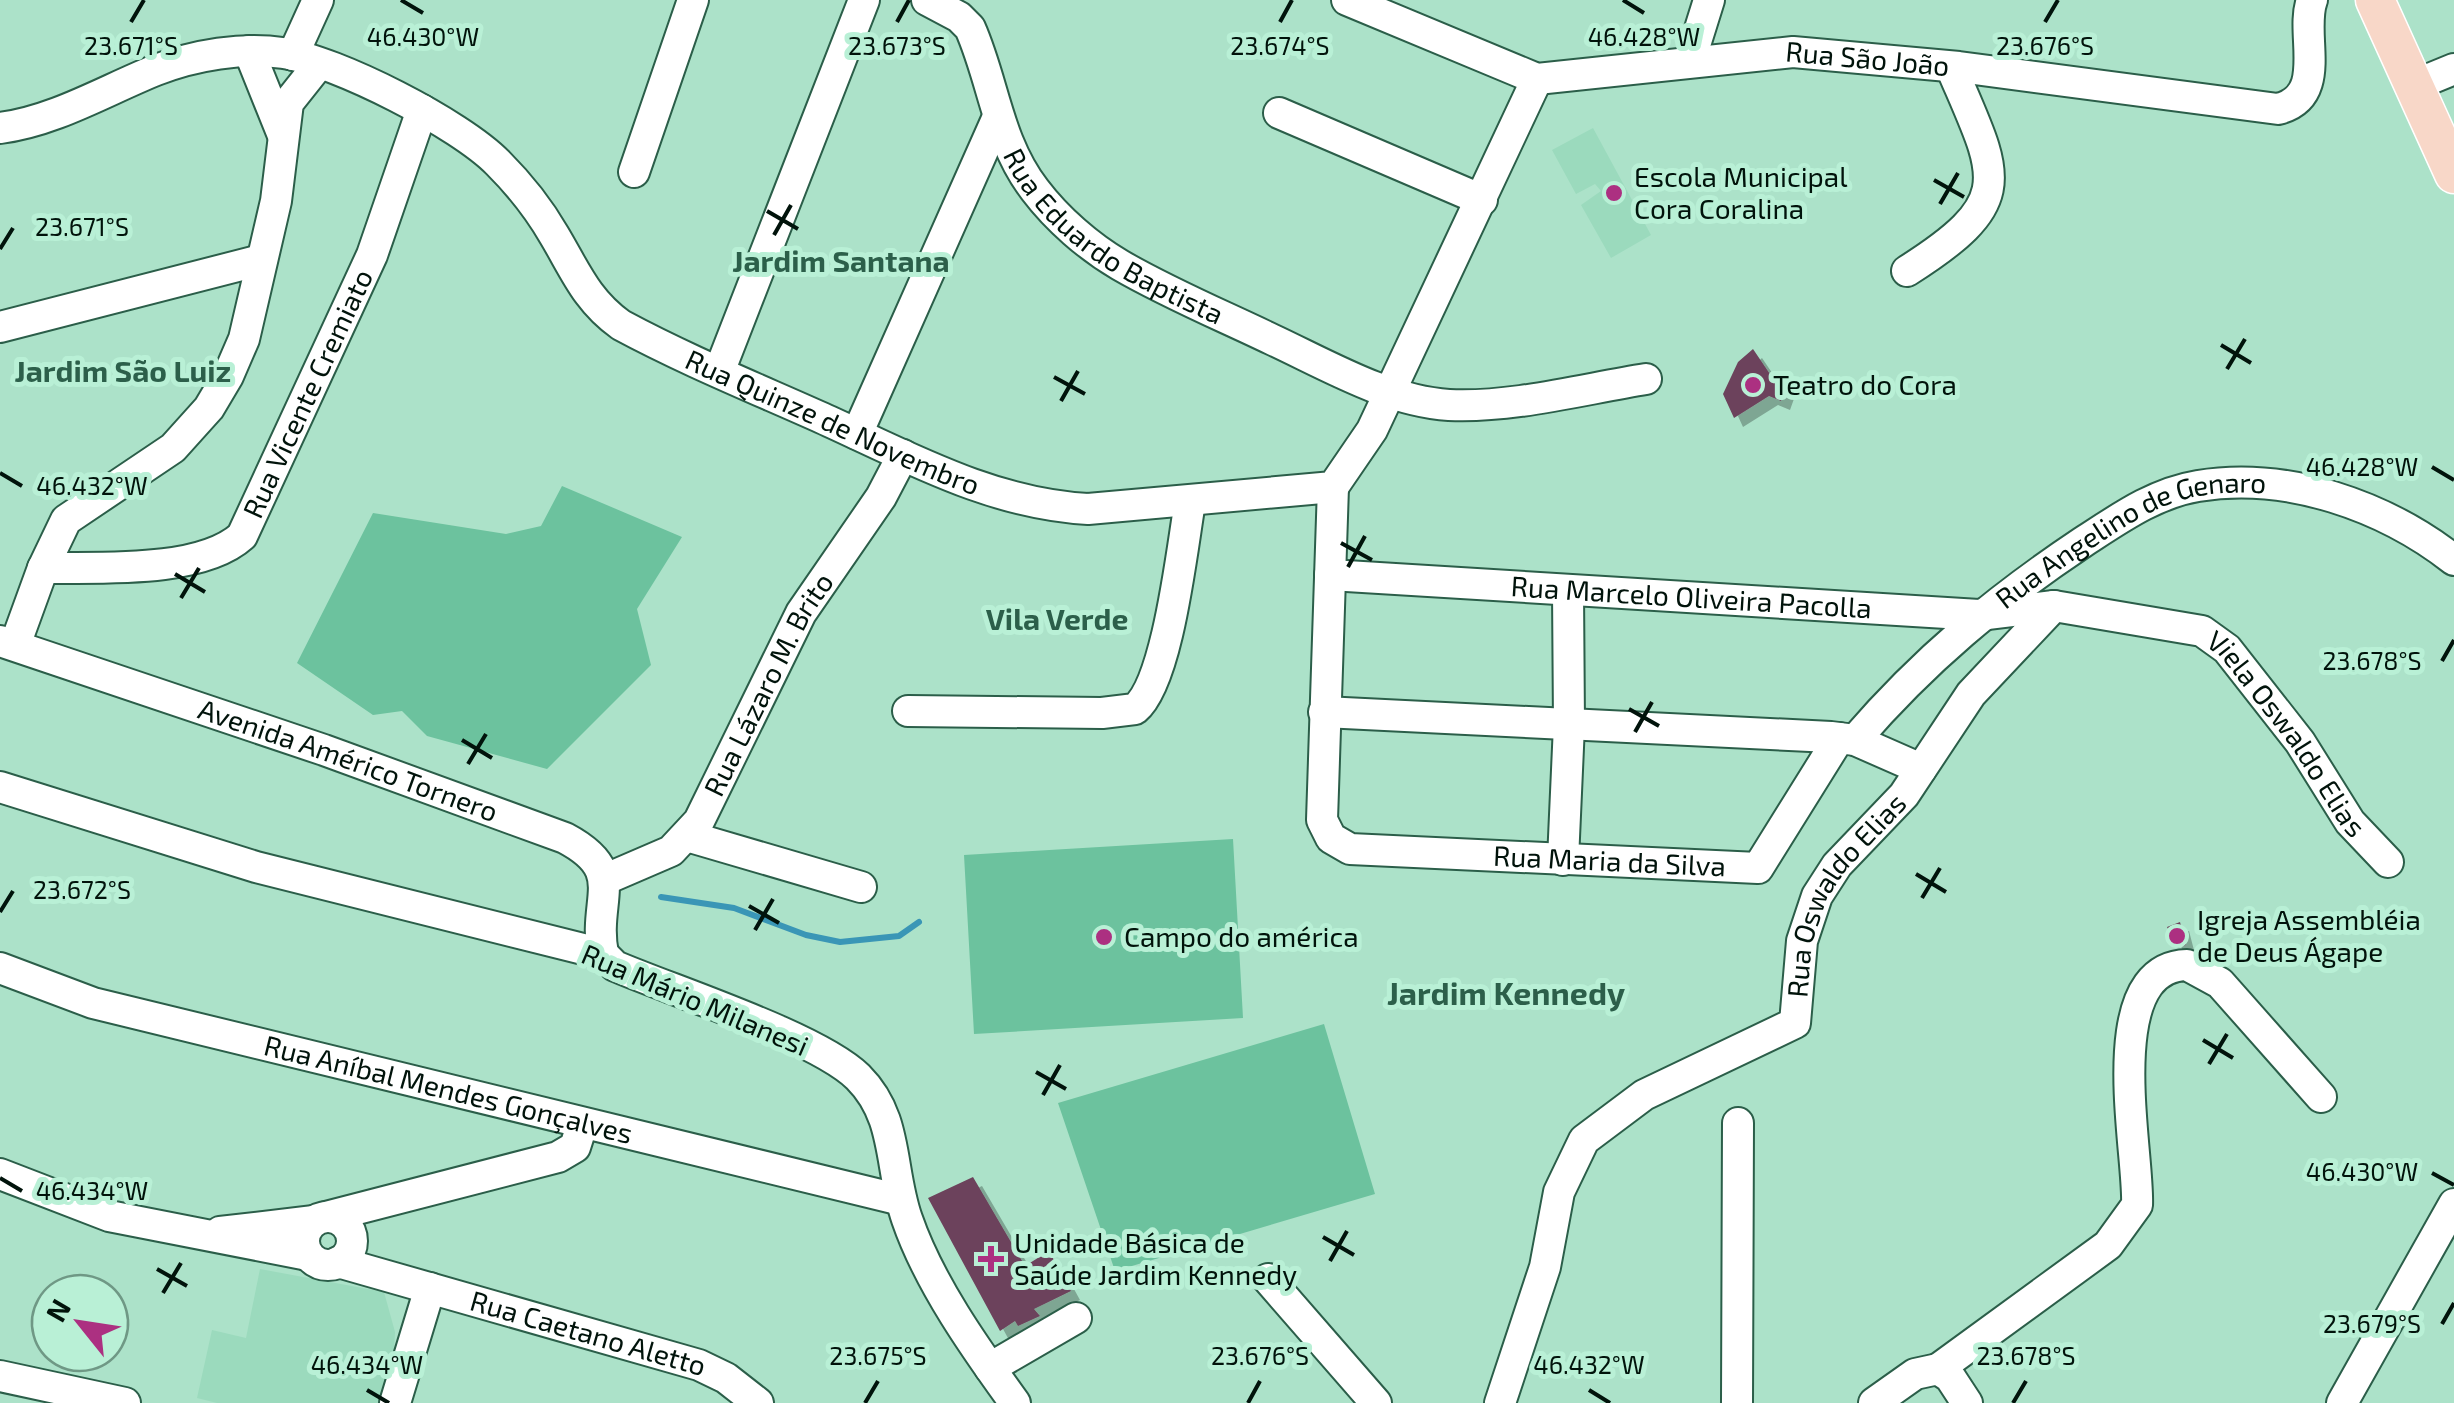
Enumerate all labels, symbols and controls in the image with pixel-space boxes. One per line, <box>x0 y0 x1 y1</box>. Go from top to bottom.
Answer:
text: 46.430°W <box>367 21 479 51</box>
text: 46.428°W <box>1588 21 1700 51</box>
text: 23.671°S <box>84 30 178 60</box>
text: 23.673°S <box>848 30 946 60</box>
text: 23.674°S <box>1230 30 1330 60</box>
text: 23.676°S <box>1996 30 2094 60</box>
street label: Rua São João <box>1784 33 1951 82</box>
street label: Rua Eduardo Baptista <box>997 142 1229 331</box>
place label: Escola Municipal Cora Coralina <box>1634 159 1848 225</box>
marker: Escola Municipal Cora Coralina <box>1603 182 1625 204</box>
text: 23.671°S <box>35 211 129 241</box>
district label: Jardim Santana <box>732 242 950 278</box>
street label: Rua Vicente Cremiato <box>235 263 379 523</box>
street label: Rua Quinze de Novembro <box>680 342 984 501</box>
district label: Jardim São Luiz <box>15 352 231 388</box>
place label: Teatro do Cora <box>1773 367 1957 401</box>
marker: Teatro do Cora <box>1742 374 1764 396</box>
text: 46.428°W <box>2306 451 2418 481</box>
street label: Rua Angelino de Genaro <box>1988 464 2267 615</box>
text: 46.432°W <box>36 470 148 500</box>
street label: Rua Lázaro M. Brito <box>696 566 840 801</box>
street label: Rua Marcelo Oliveira Pacolla <box>1510 568 1873 624</box>
district label: Vila Verde <box>986 600 1128 636</box>
street label: Viela Oswaldo Elias <box>2201 622 2373 844</box>
text: 23.678°S <box>2322 645 2422 675</box>
street label: Avenida Américo Tornero <box>194 691 503 828</box>
street label: Rua Oswaldo Elias <box>1779 786 1913 999</box>
street label: Rua Maria da Silva <box>1492 838 1727 882</box>
text: 23.672°S <box>33 874 131 904</box>
place label: Igreja Assembléia de Deus Ágape <box>2197 902 2421 968</box>
place label: Campo do américa <box>1124 919 1359 953</box>
marker: Igreja Assembléia de Deus Ágape <box>2166 925 2188 947</box>
marker: Campo do américa <box>1093 926 1115 948</box>
street label: Rua Mário Milanesi <box>577 936 814 1062</box>
district label: Jardim Kennedy <box>1387 973 1625 1012</box>
street label: Rua Aníbal Mendes Gonçalves <box>261 1027 636 1150</box>
text: 46.430°W <box>2306 1156 2418 1186</box>
text: 46.434°W <box>36 1175 148 1205</box>
place label: Unidade Básica de Saúde Jardim Kennedy <box>1014 1225 1297 1291</box>
marker: Unidade Básica de Saúde Jardim Kennedy <box>978 1246 1004 1272</box>
north arrow <box>30 1273 130 1373</box>
street label: Rua Caetano Aletto <box>467 1283 710 1382</box>
text: N <box>38 1293 77 1327</box>
text: 23.679°S <box>2323 1308 2421 1338</box>
text: 23.675°S <box>829 1340 927 1370</box>
text: 23.676°S <box>1211 1340 1309 1370</box>
text: 23.678°S <box>1976 1340 2076 1370</box>
text: 46.434°W <box>311 1349 423 1379</box>
text: 46.432°W <box>1533 1349 1645 1379</box>

